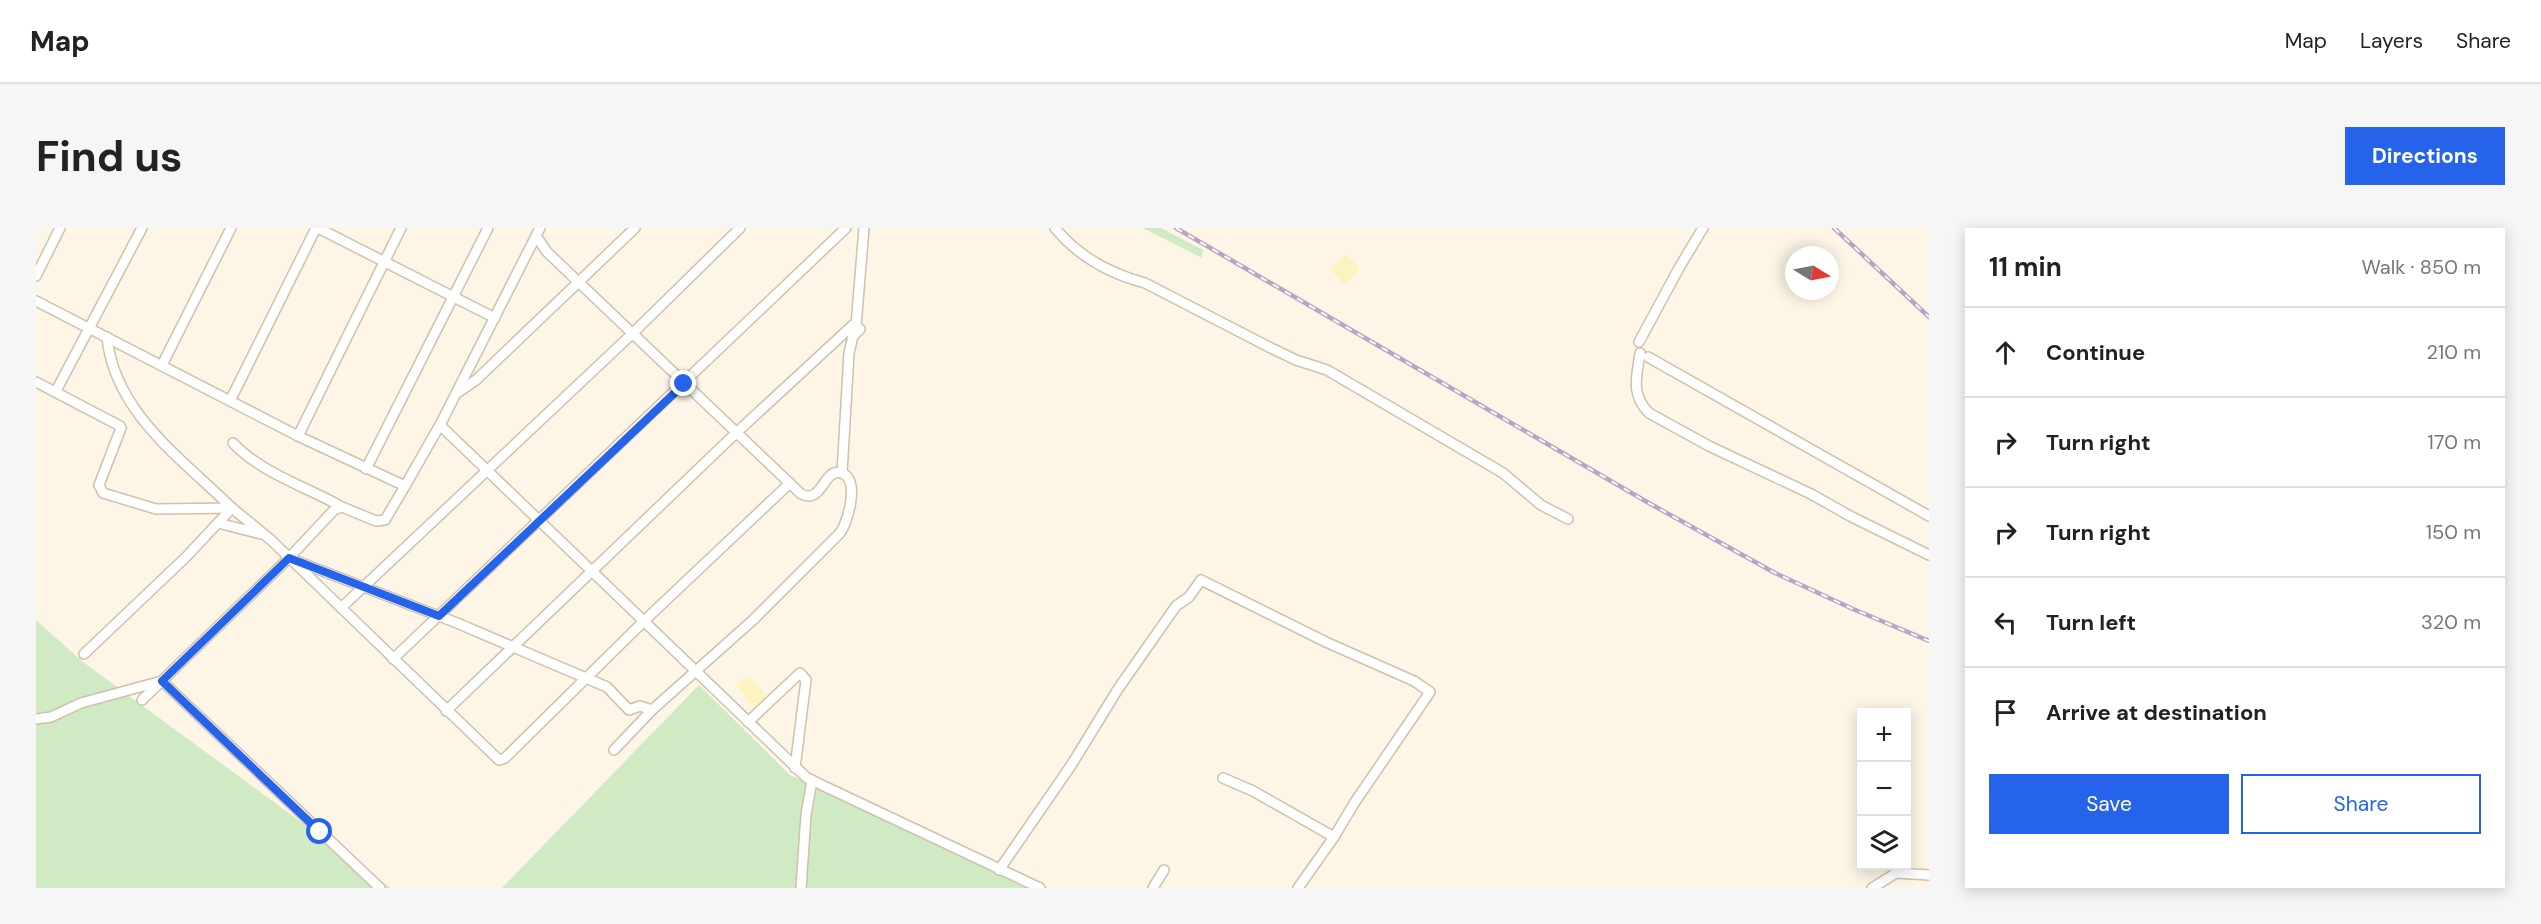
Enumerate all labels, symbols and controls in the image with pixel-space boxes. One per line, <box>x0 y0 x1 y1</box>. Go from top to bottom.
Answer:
text: Map <box>30 23 90 60</box>
text: Map <box>2285 27 2327 55</box>
text: Layers <box>2360 27 2423 55</box>
text: Share <box>2456 27 2511 55</box>
button: Directions <box>2345 127 2505 185</box>
text: Find us <box>36 129 182 184</box>
north arrow <box>1785 246 1839 300</box>
text: 11 min <box>1989 250 2062 284</box>
text: Walk · 850 m <box>2361 254 2481 280</box>
icon: ahead <box>1989 336 2022 369</box>
text: Continue <box>2046 338 2145 367</box>
text: 210 m <box>2426 339 2481 365</box>
route end <box>670 370 696 396</box>
icon: right <box>1989 426 2022 459</box>
text: Turn right <box>2046 428 2151 457</box>
text: 170 m <box>2428 429 2481 455</box>
icon: right <box>1989 516 2022 549</box>
text: Turn right <box>2046 518 2151 547</box>
text: 150 m <box>2426 519 2481 545</box>
icon: left <box>1989 606 2022 639</box>
text: Turn left <box>2046 608 2136 637</box>
text: 320 m <box>2421 609 2481 635</box>
icon: arrive <box>1989 696 2022 729</box>
text: Arrive at destination <box>2046 698 2267 727</box>
map controls <box>1857 708 1911 870</box>
button: + <box>1857 708 1911 762</box>
button: − <box>1857 762 1911 816</box>
button: Save <box>1989 774 2229 834</box>
button: Share <box>2241 774 2481 834</box>
button: layers <box>1857 816 1911 870</box>
route start <box>306 818 332 844</box>

